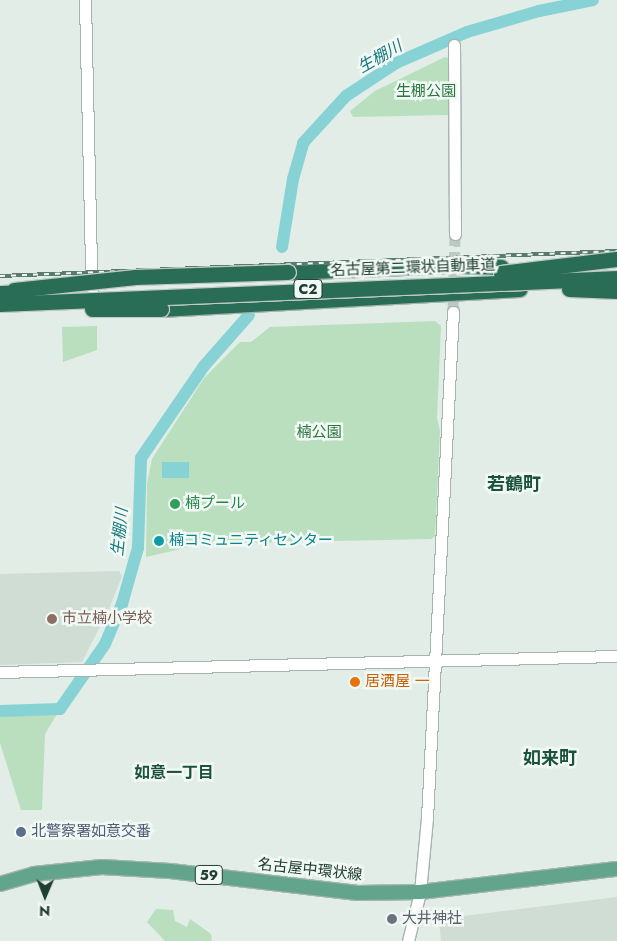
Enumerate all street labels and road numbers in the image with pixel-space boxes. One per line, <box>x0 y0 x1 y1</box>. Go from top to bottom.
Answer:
street label: 名古屋第二環状自動車道 <box>330 256 496 280</box>
road number: C2 <box>293 278 323 300</box>
street label: 名古屋中環状線 <box>257 856 363 884</box>
road number: 59 <box>194 864 224 886</box>

